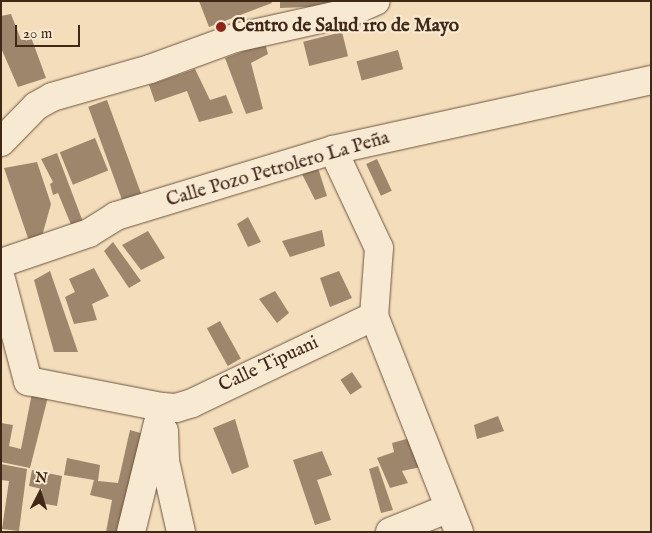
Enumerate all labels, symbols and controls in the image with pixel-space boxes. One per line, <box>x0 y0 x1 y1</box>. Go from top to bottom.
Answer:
scale bar <box>18 15 82 47</box>
place label: Centro de Salud 1ro de Mayo <box>232 16 459 38</box>
marker: Centro de Salud 1ro de Mayo <box>214 20 228 34</box>
text: 20 m <box>23 24 52 43</box>
street label: Calle Pozo Petrolero La Peña <box>164 127 392 213</box>
street label: Calle Tipuani <box>216 332 322 398</box>
north arrow <box>15 468 65 518</box>
text: N <box>34 469 48 488</box>

